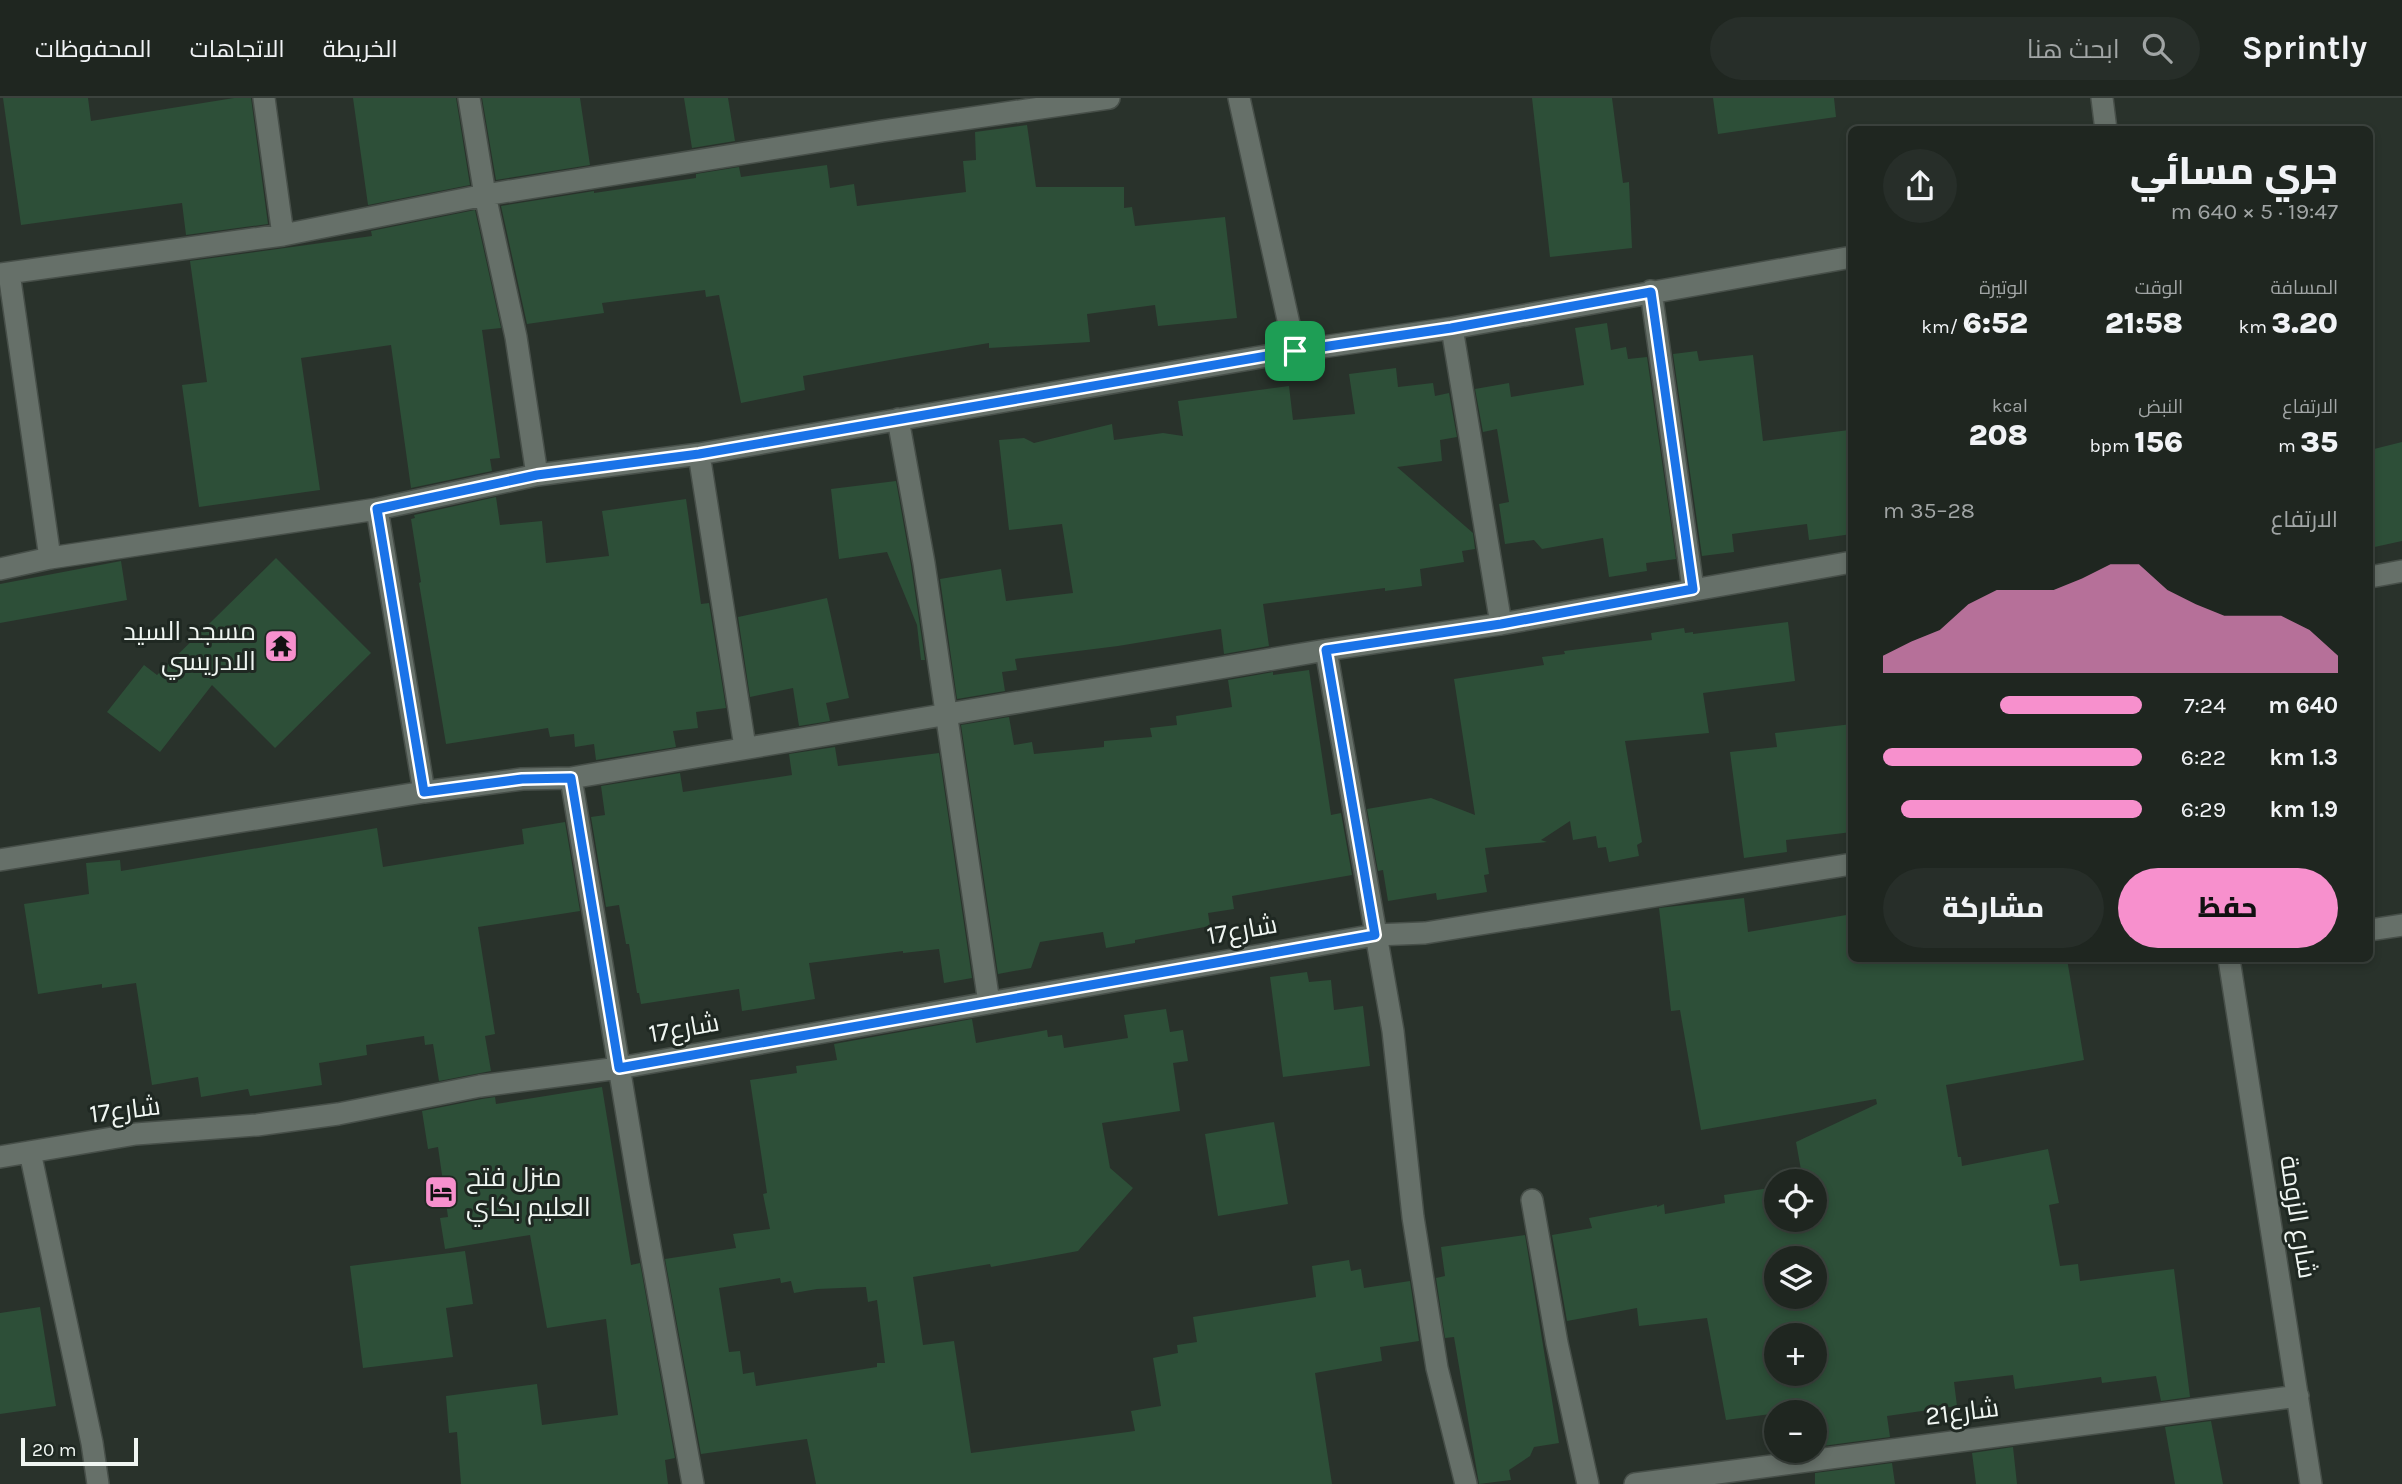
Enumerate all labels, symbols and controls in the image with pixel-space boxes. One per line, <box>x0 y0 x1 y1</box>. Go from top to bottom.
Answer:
search box <box>1710 17 2200 80</box>
icon: search <box>2138 29 2176 67</box>
text: Sprintly <box>2242 29 2367 67</box>
text: ابحث هنا <box>2027 34 2120 65</box>
text: المحفوظات <box>35 35 152 63</box>
text: الاتجاهات <box>190 35 285 63</box>
text: الخريطة <box>323 35 398 63</box>
button: share <box>1883 149 1957 223</box>
text: جري مسائي <box>2130 149 2338 194</box>
text: 19:47 · 5 × 640 m <box>2170 198 2338 225</box>
text: الوتيرة <box>1979 277 2028 299</box>
text: الوقت <box>2135 277 2183 299</box>
text: المسافة <box>2270 277 2338 299</box>
text: 6:52 <box>1962 305 2028 341</box>
text: 21:58 <box>2105 305 2183 341</box>
text: 3.20 <box>2272 305 2338 341</box>
text: /km <box>1921 316 1962 338</box>
text: km <box>2239 316 2272 338</box>
pin <box>1265 321 1325 381</box>
icon: arrive <box>1276 332 1314 370</box>
text: kcal <box>1992 395 2028 417</box>
text: النبض <box>2138 396 2183 418</box>
text: الارتفاع <box>2282 396 2338 418</box>
text: 208 <box>1968 417 2028 453</box>
text: 156 <box>2134 424 2183 460</box>
text: 35 <box>2300 424 2338 460</box>
text: bpm <box>2090 435 2134 457</box>
text: m <box>2278 435 2300 457</box>
text: 28–35 m <box>1883 497 1975 524</box>
text: الارتفاع <box>2271 506 2338 533</box>
place label: مسجد السيد الادريسي <box>123 616 256 680</box>
temple icon: مسجد السيد الادريسي <box>262 627 300 665</box>
text: 7:24 <box>2184 692 2226 719</box>
text: 640 m <box>2268 692 2338 719</box>
text: 6:22 <box>2181 744 2226 771</box>
text: 1.3 km <box>2269 744 2338 771</box>
text: 6:29 <box>2181 796 2226 823</box>
text: 1.9 km <box>2270 796 2338 823</box>
button: مشاركة <box>1883 868 2104 948</box>
button: حفظ <box>2118 868 2338 948</box>
street label: شارع17 <box>1204 909 1280 952</box>
street label: شارع17 <box>646 1007 722 1050</box>
street label: شارع17 <box>88 1090 162 1131</box>
street label: شارع الزومة <box>2272 1153 2323 1281</box>
place label: منزل فتح العليم بكاي <box>466 1162 591 1227</box>
map controls <box>1764 1169 1827 1463</box>
button: locate <box>1764 1169 1827 1232</box>
hotel icon: منزل فتح العليم بكاي <box>422 1173 460 1211</box>
button: layers <box>1764 1246 1827 1309</box>
button: + <box>1764 1323 1827 1386</box>
street label: شارع21 <box>1923 1392 2001 1433</box>
button: − <box>1764 1400 1827 1463</box>
scale bar <box>21 1435 138 1467</box>
text: 20 m <box>32 1439 77 1461</box>

